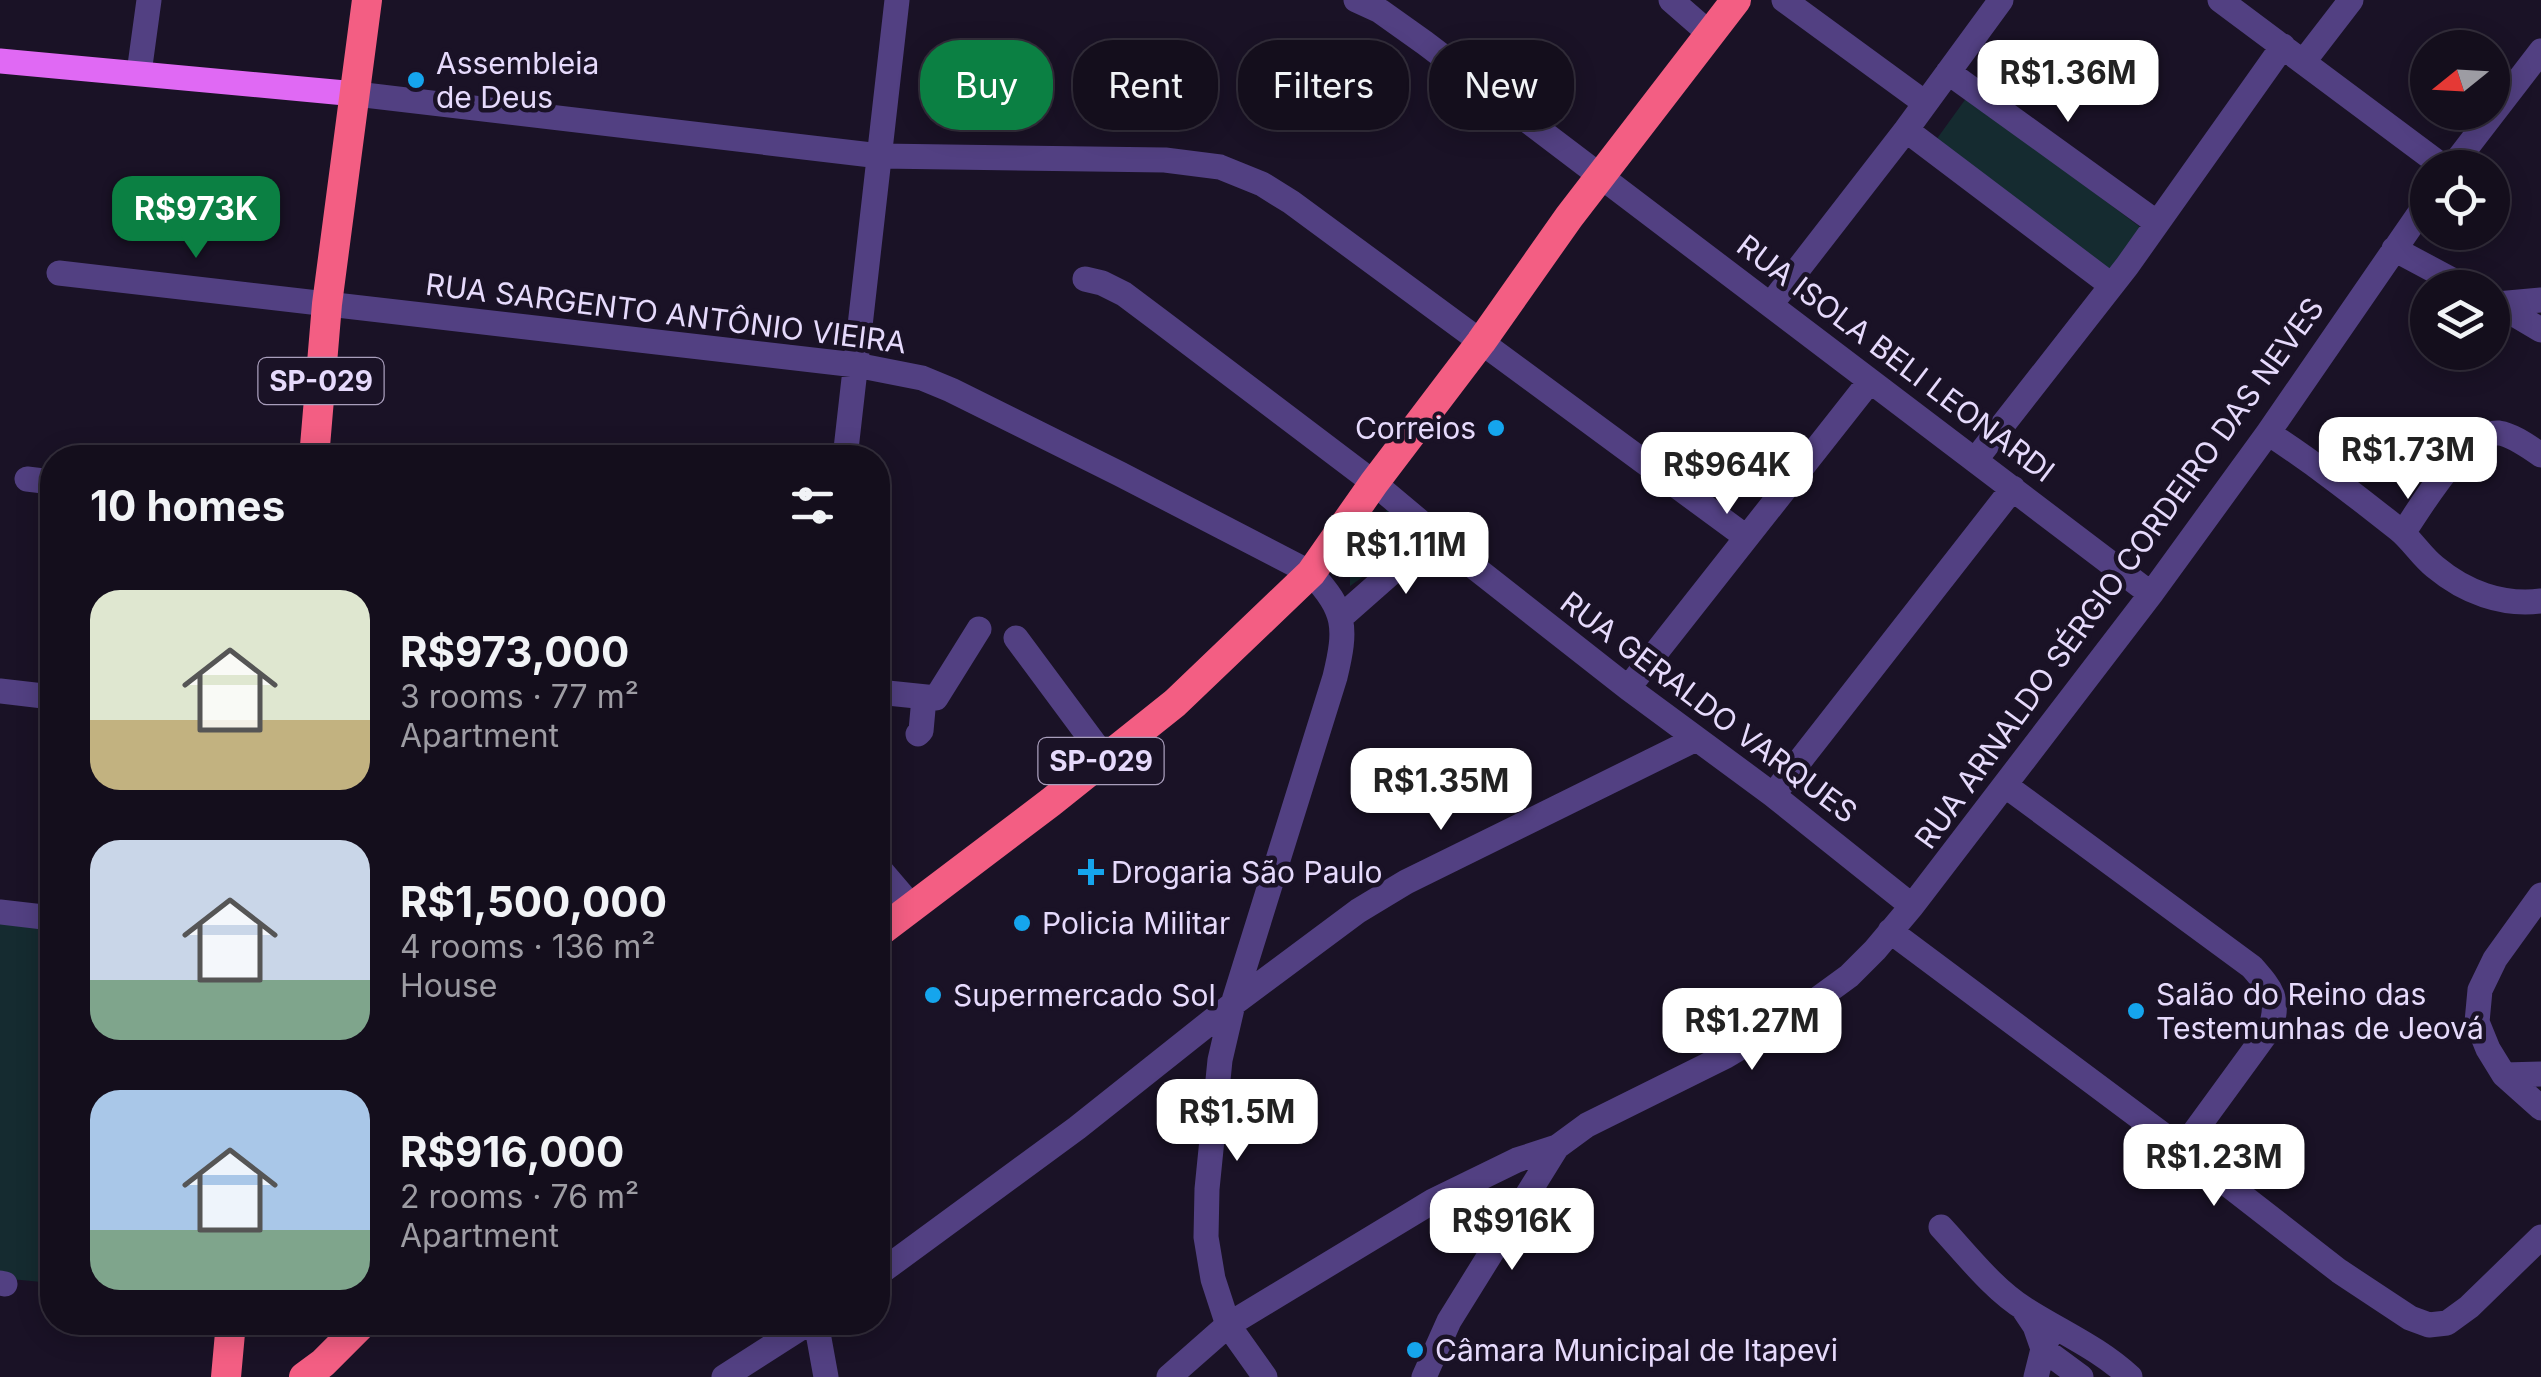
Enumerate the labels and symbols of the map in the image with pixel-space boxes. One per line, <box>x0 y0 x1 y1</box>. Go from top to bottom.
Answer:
north arrow <box>2410 30 2510 130</box>
pin: R$1.36M <box>1976 40 2160 125</box>
place label: Assembleia de Deus <box>436 45 599 115</box>
marker: Assembleia de Deus <box>405 69 427 91</box>
pin: R$973K <box>115 176 277 261</box>
street label: RUA ISOLA BELI LEONARDI <box>1730 227 2062 489</box>
street label: RUA SARGENTO ANTÔNIO VIEIRA <box>424 266 908 360</box>
street label: RUA ARNALDO SÉRGIO CORDEIRO DAS NEVES <box>1907 291 2331 855</box>
road number: SP-029 <box>258 358 384 404</box>
place label: Correios <box>1355 410 1476 446</box>
marker: Correios <box>1485 417 1507 439</box>
pin: R$1.73M <box>2316 417 2500 502</box>
pin: R$964K <box>1646 432 1808 517</box>
pin: R$1.11M <box>1314 512 1498 597</box>
street label: RUA GERALDO VARQUES <box>1554 584 1864 830</box>
road number: SP-029 <box>1038 738 1164 784</box>
pin: R$1.35M <box>1349 748 1533 833</box>
place label: Drogaria São Paulo <box>1111 854 1383 890</box>
marker: Drogaria São Paulo <box>1080 861 1102 883</box>
place label: Policia Militar <box>1042 905 1230 941</box>
marker: Policia Militar <box>1011 912 1033 934</box>
place label: Salão do Reino das Testemunhas de Jeová <box>2156 976 2484 1046</box>
place label: Supermercado Sol <box>953 977 1216 1013</box>
marker: Supermercado Sol <box>922 984 944 1006</box>
pin: R$1.27M <box>1660 988 1844 1073</box>
marker: Salão do Reino das Testemunhas de Jeová <box>2125 1000 2147 1022</box>
pin: R$1.5M <box>1156 1079 1318 1164</box>
pin: R$1.23M <box>2122 1124 2306 1209</box>
pin: R$916K <box>1431 1188 1593 1273</box>
place label: Câmara Municipal de Itapevi <box>1435 1332 1838 1368</box>
marker: Câmara Municipal de Itapevi <box>1404 1339 1426 1361</box>

